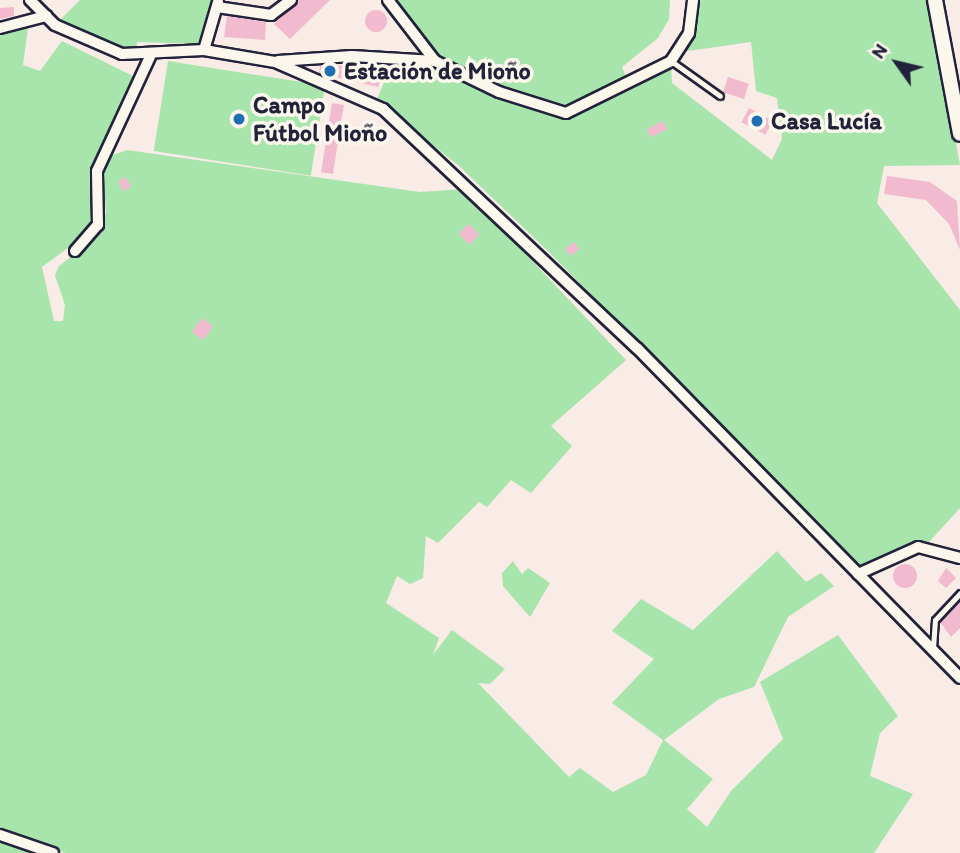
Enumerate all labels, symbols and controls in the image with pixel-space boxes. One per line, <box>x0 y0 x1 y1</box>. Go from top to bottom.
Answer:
north arrow <box>862 28 932 98</box>
text: N <box>866 39 892 63</box>
place label: Estación de Mioño <box>344 57 531 85</box>
marker: Estación de Mioño <box>322 63 338 79</box>
place label: Campo Fútbol Mioño <box>253 91 387 147</box>
place label: Casa Lucía <box>771 107 881 135</box>
marker: Campo Fútbol Mioño <box>231 111 247 127</box>
marker: Casa Lucía <box>749 113 765 129</box>

